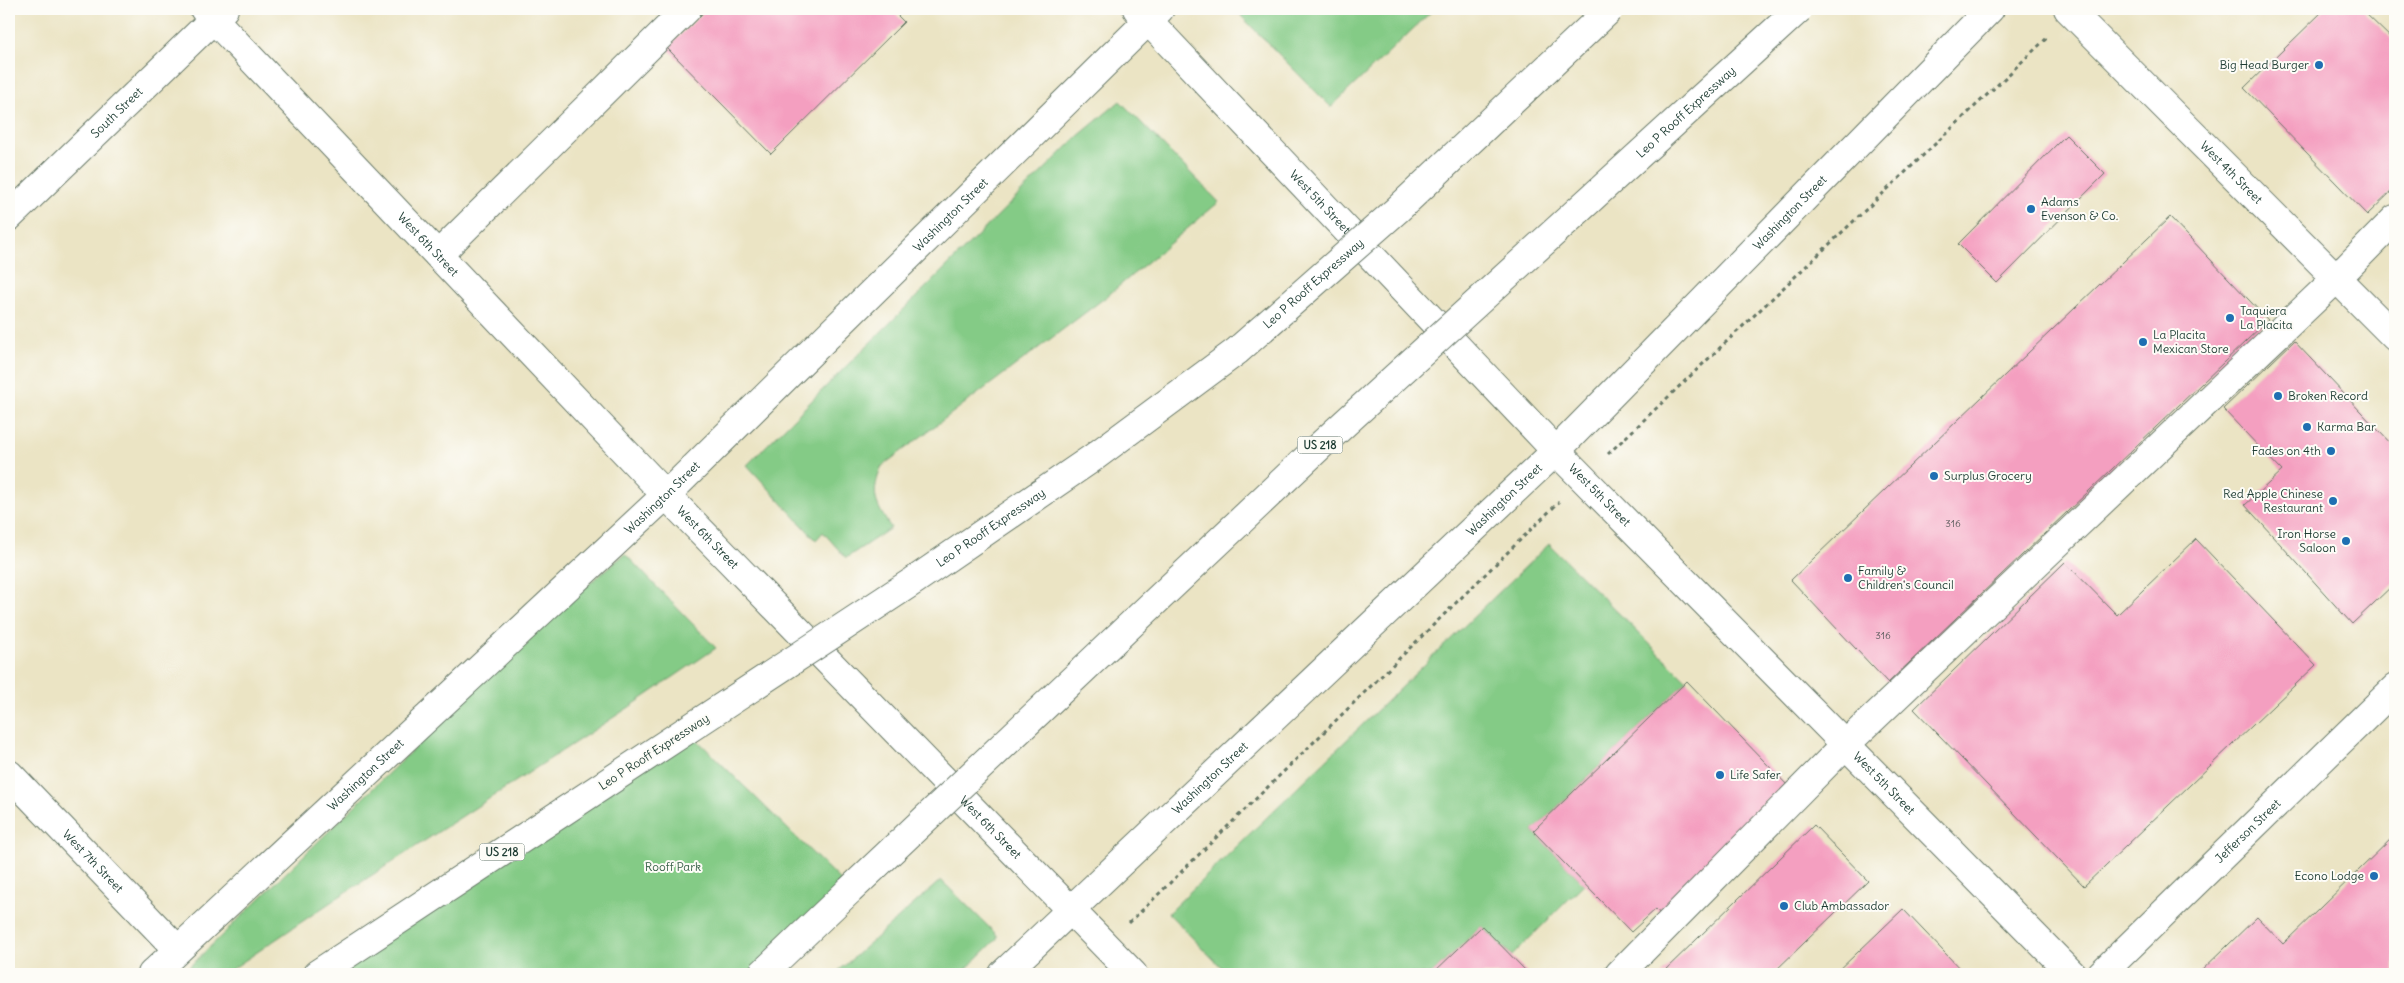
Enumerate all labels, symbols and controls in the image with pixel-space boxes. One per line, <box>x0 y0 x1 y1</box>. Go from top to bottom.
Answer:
place label: Big Head Burger <box>2219 57 2309 72</box>
marker: Big Head Burger <box>2313 59 2325 71</box>
street label: Leo P Rooff Expressway <box>1633 63 1738 161</box>
street label: South Street <box>87 84 146 141</box>
street label: West 4th Street <box>2197 138 2266 207</box>
street label: West 5th Street <box>1287 167 1354 237</box>
street label: Washington Street <box>1750 172 1830 253</box>
street label: Washington Street <box>910 175 991 255</box>
place label: Adams Evenson & Co. <box>2041 194 2118 223</box>
marker: Adams Evenson & Co. <box>2025 203 2037 215</box>
street label: West 6th Street <box>395 209 462 279</box>
street label: Leo P Rooff Expressway <box>1260 235 1366 331</box>
place label: Taquiera La Placita <box>2240 303 2293 332</box>
marker: Taquiera La Placita <box>2224 312 2236 324</box>
place label: La Placita Mexican Store <box>2153 327 2229 356</box>
marker: La Placita Mexican Store <box>2137 336 2149 348</box>
place label: Broken Record <box>2288 388 2368 403</box>
marker: Broken Record <box>2272 390 2284 402</box>
place label: Karma Bar <box>2317 419 2376 434</box>
marker: Karma Bar <box>2301 421 2313 433</box>
road number: US 218 <box>1298 436 1342 454</box>
place label: Fades on 4th <box>2252 443 2321 458</box>
marker: Fades on 4th <box>2325 445 2337 457</box>
street label: Washington Street <box>621 458 703 537</box>
street label: Washington Street <box>1463 460 1545 539</box>
street label: West 5th Street <box>1566 460 1634 529</box>
place label: Surplus Grocery <box>1944 468 2032 483</box>
marker: Surplus Grocery <box>1928 470 1940 482</box>
street label: Leo P Rooff Expressway <box>933 485 1048 570</box>
place label: Red Apple Chinese Restaurant <box>2223 486 2323 515</box>
marker: Red Apple Chinese Restaurant <box>2327 495 2339 507</box>
street label: West 6th Street <box>674 503 742 572</box>
house number: 316 <box>1945 517 1961 530</box>
place label: Iron Horse Saloon <box>2277 526 2336 555</box>
marker: Iron Horse Saloon <box>2340 535 2352 547</box>
place label: Family & Children's Council <box>1858 563 1954 592</box>
marker: Family & Children's Council <box>1842 572 1854 584</box>
house number: 316 <box>1875 629 1891 642</box>
street label: Leo P Rooff Expressway <box>596 710 712 793</box>
street label: Washington Street <box>324 735 407 814</box>
street label: Washington Street <box>1169 738 1251 817</box>
street label: West 5th Street <box>1850 749 1918 818</box>
place label: Life Safer <box>1730 767 1781 782</box>
marker: Life Safer <box>1714 769 1726 781</box>
street label: West 6th Street <box>957 793 1025 862</box>
street label: Jefferson Street <box>2212 795 2283 866</box>
street label: West 7th Street <box>60 826 127 895</box>
road number: US 218 <box>480 844 524 860</box>
park label: Rooff Park <box>645 859 701 874</box>
place label: Econo Lodge <box>2295 868 2364 883</box>
marker: Econo Lodge <box>2368 870 2380 882</box>
place label: Club Ambassador <box>1794 898 1889 913</box>
marker: Club Ambassador <box>1778 900 1790 912</box>

